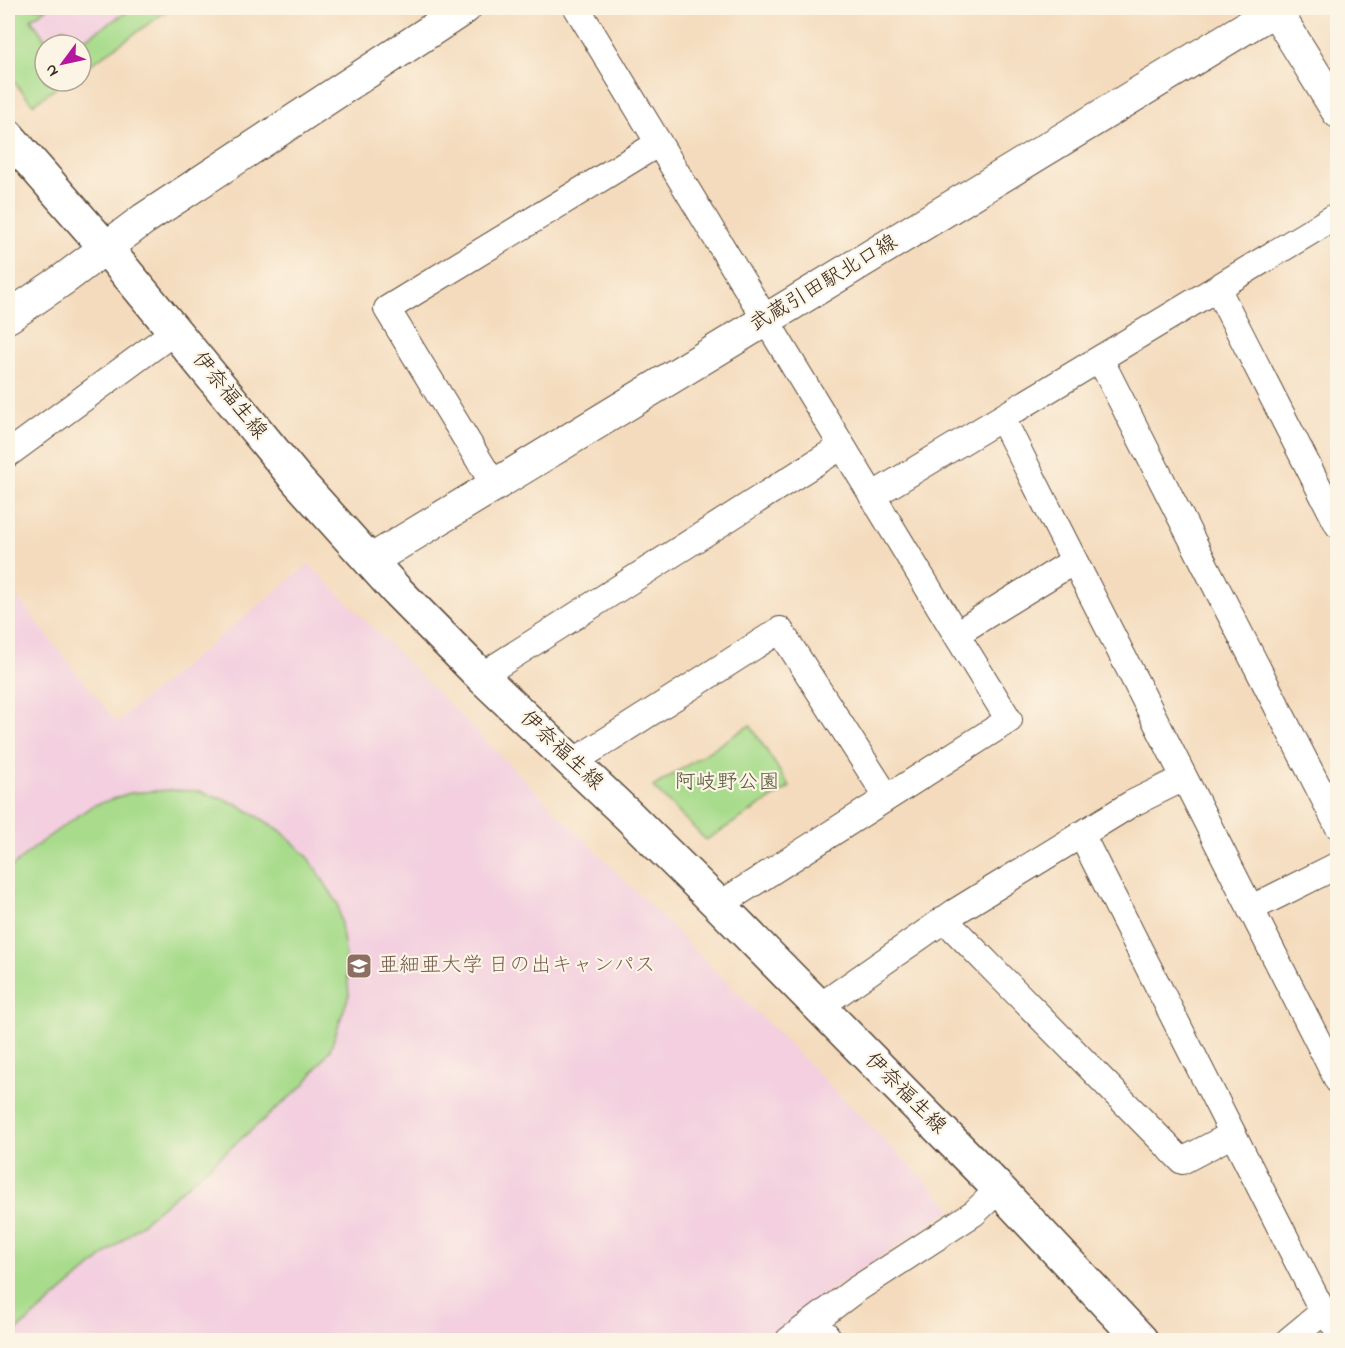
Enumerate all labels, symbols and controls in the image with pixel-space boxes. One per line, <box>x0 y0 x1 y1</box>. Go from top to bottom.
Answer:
north arrow <box>33 33 93 93</box>
text: N <box>39 59 65 81</box>
street label: 武蔵引田駅北口線 <box>744 228 904 340</box>
street label: 伊奈福生線 <box>184 346 274 446</box>
street label: 伊奈福生線 <box>512 704 610 798</box>
park label: 阿岐野公園 <box>675 768 780 798</box>
school or university icon: 亜細亜大学 日の出キャンパス <box>344 951 374 981</box>
place label: 亜細亜大学 日の出キャンパス <box>378 951 655 981</box>
street label: 伊奈福生線 <box>857 1046 953 1142</box>

